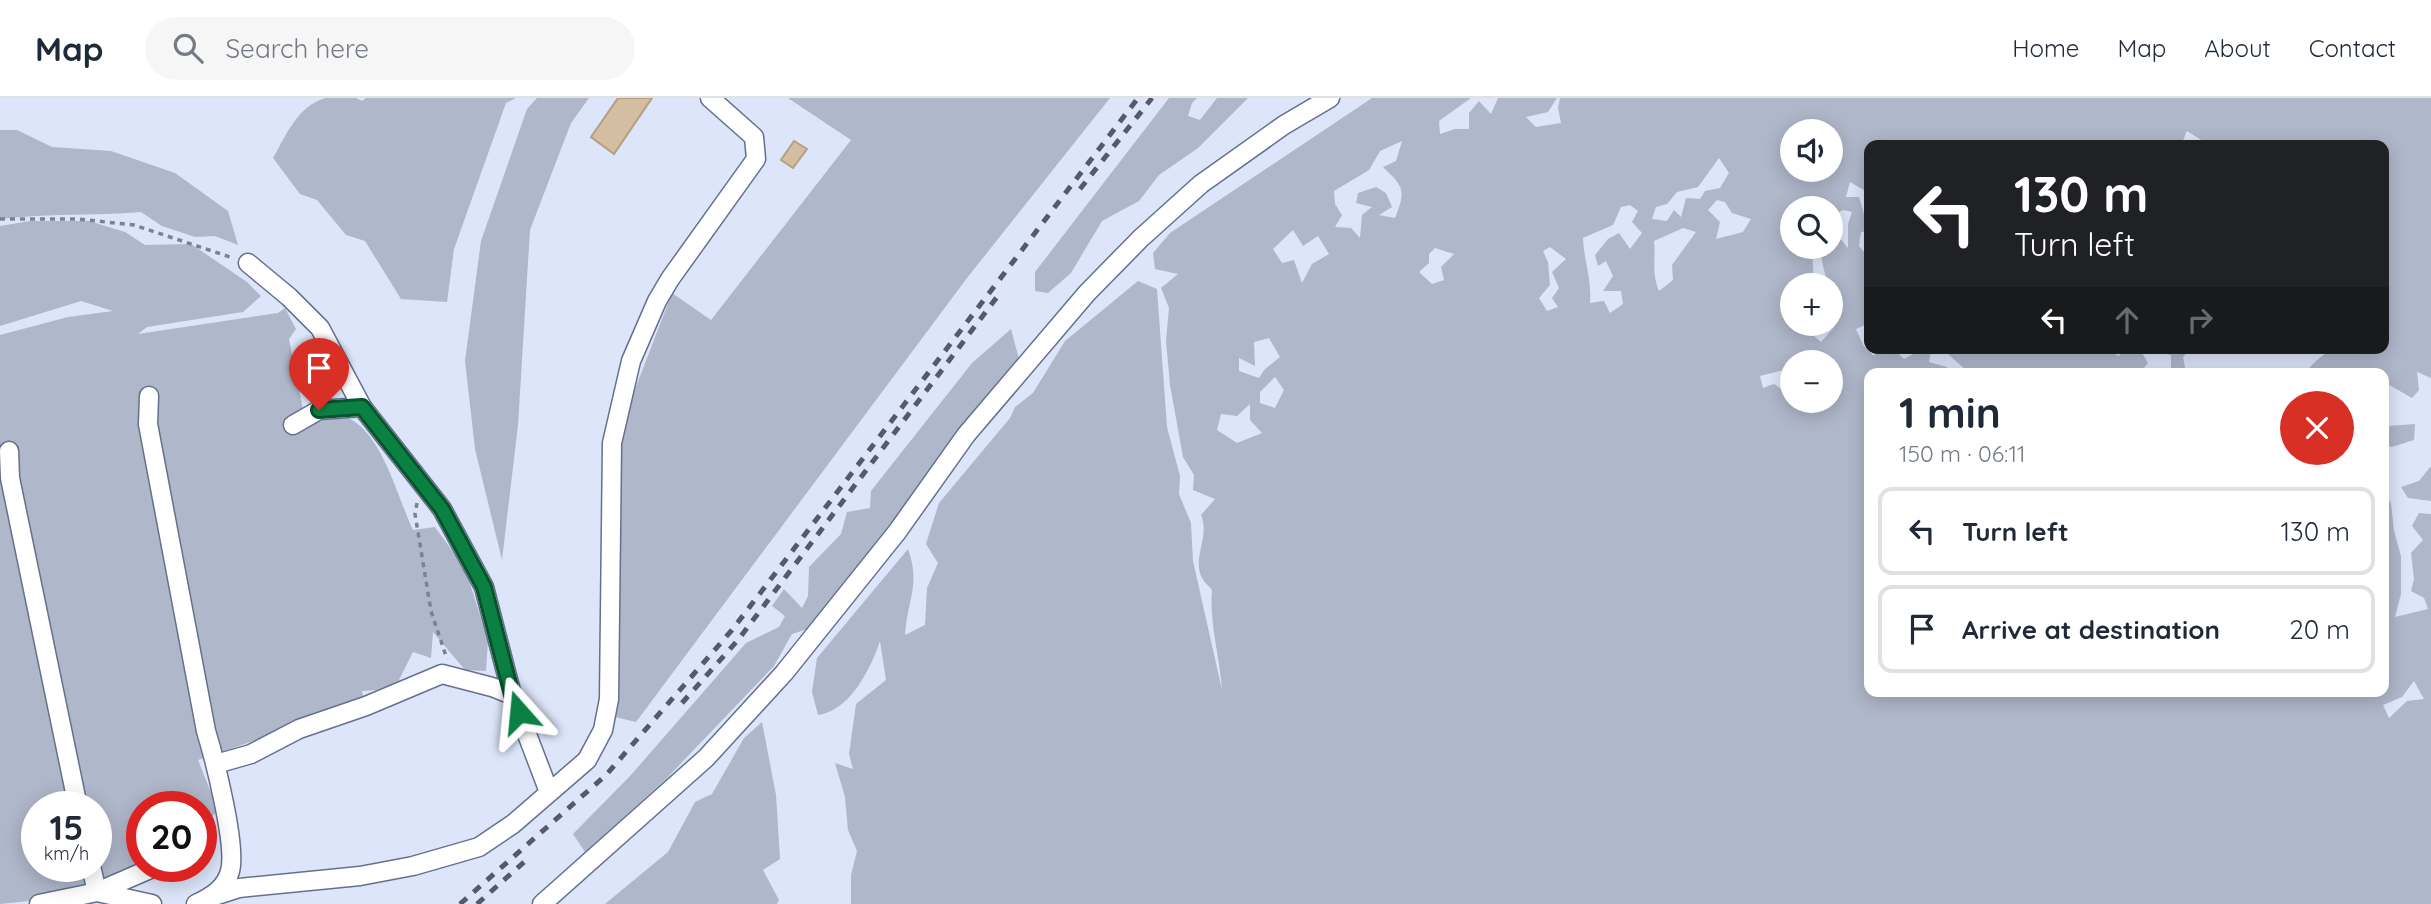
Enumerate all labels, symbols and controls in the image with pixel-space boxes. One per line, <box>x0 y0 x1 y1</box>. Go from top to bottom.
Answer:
search box <box>145 17 635 80</box>
text: Map <box>35 28 103 69</box>
icon: search <box>169 29 207 67</box>
text: Search here <box>225 32 369 65</box>
text: Home <box>2012 33 2079 63</box>
text: Map <box>2117 33 2166 63</box>
text: About <box>2204 33 2271 63</box>
text: Contact <box>2309 33 2396 63</box>
map controls <box>1780 119 1843 413</box>
button: sound <box>1780 119 1843 182</box>
text: 130 m <box>2014 163 2148 224</box>
icon: left <box>1899 168 1990 259</box>
button: search <box>1780 196 1843 259</box>
text: Turn left <box>2014 224 2135 264</box>
button: + <box>1780 273 1843 336</box>
icon: left <box>2035 301 2073 339</box>
icon: ahead <box>2108 301 2146 339</box>
icon: right <box>2181 301 2219 339</box>
pin <box>289 338 349 410</box>
icon: arrive <box>300 349 338 387</box>
button: − <box>1780 350 1843 413</box>
text: 1 min <box>1899 386 2001 439</box>
button: close <box>2280 391 2354 465</box>
text: 150 m · 06:11 <box>1899 439 2025 468</box>
icon: left <box>1903 512 1941 550</box>
text: Turn left <box>1962 515 2069 548</box>
text: 130 m <box>2280 515 2350 548</box>
icon: arrive <box>1903 610 1941 648</box>
text: Arrive at destination <box>1962 613 2220 646</box>
text: 20 m <box>2289 613 2350 646</box>
position arrow <box>482 675 556 749</box>
speed limit sign: 20 <box>126 791 217 882</box>
text: 15 <box>50 805 83 849</box>
text: km/h <box>44 842 89 865</box>

